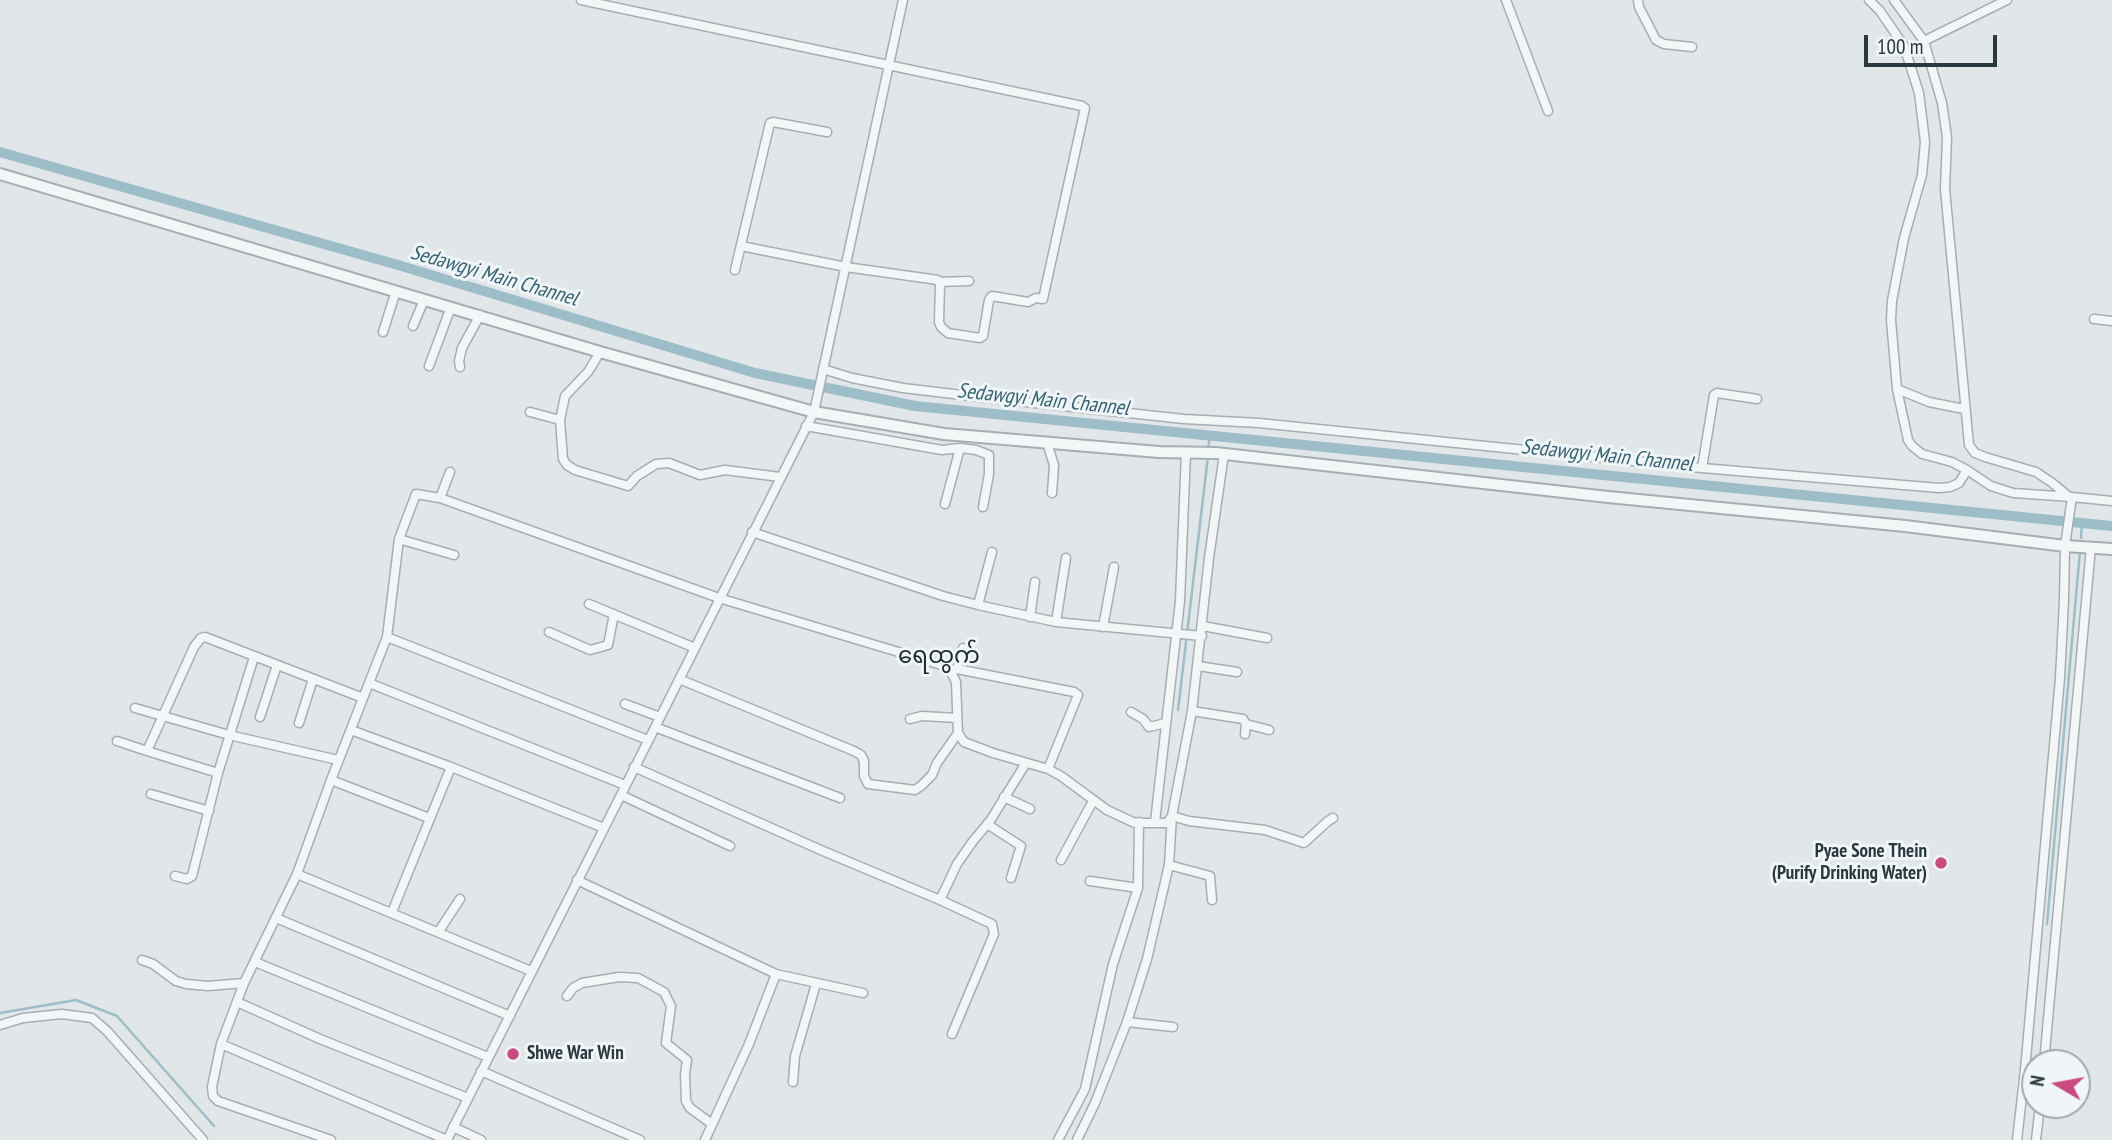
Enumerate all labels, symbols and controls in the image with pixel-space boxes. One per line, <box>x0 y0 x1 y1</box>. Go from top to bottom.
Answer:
scale bar <box>1867 21 2000 65</box>
text: 100 m <box>1877 33 1923 60</box>
water label: Sedawgyi Main Channel <box>408 240 580 312</box>
water label: Sedawgyi Main Channel <box>956 378 1130 422</box>
water label: Sedawgyi Main Channel <box>1520 434 1694 478</box>
district label: ရေထွက် <box>898 642 980 670</box>
place label: Pyae Sone Thein (Purify Drinking Water) <box>1772 841 1927 885</box>
marker: Pyae Sone Thein (Purify Drinking Water) <box>1933 855 1949 871</box>
place label: Shwe War Win <box>527 1043 624 1065</box>
marker: Shwe War Win <box>505 1046 521 1062</box>
north arrow <box>2021 1049 2091 1119</box>
text: N <box>2025 1074 2050 1088</box>

